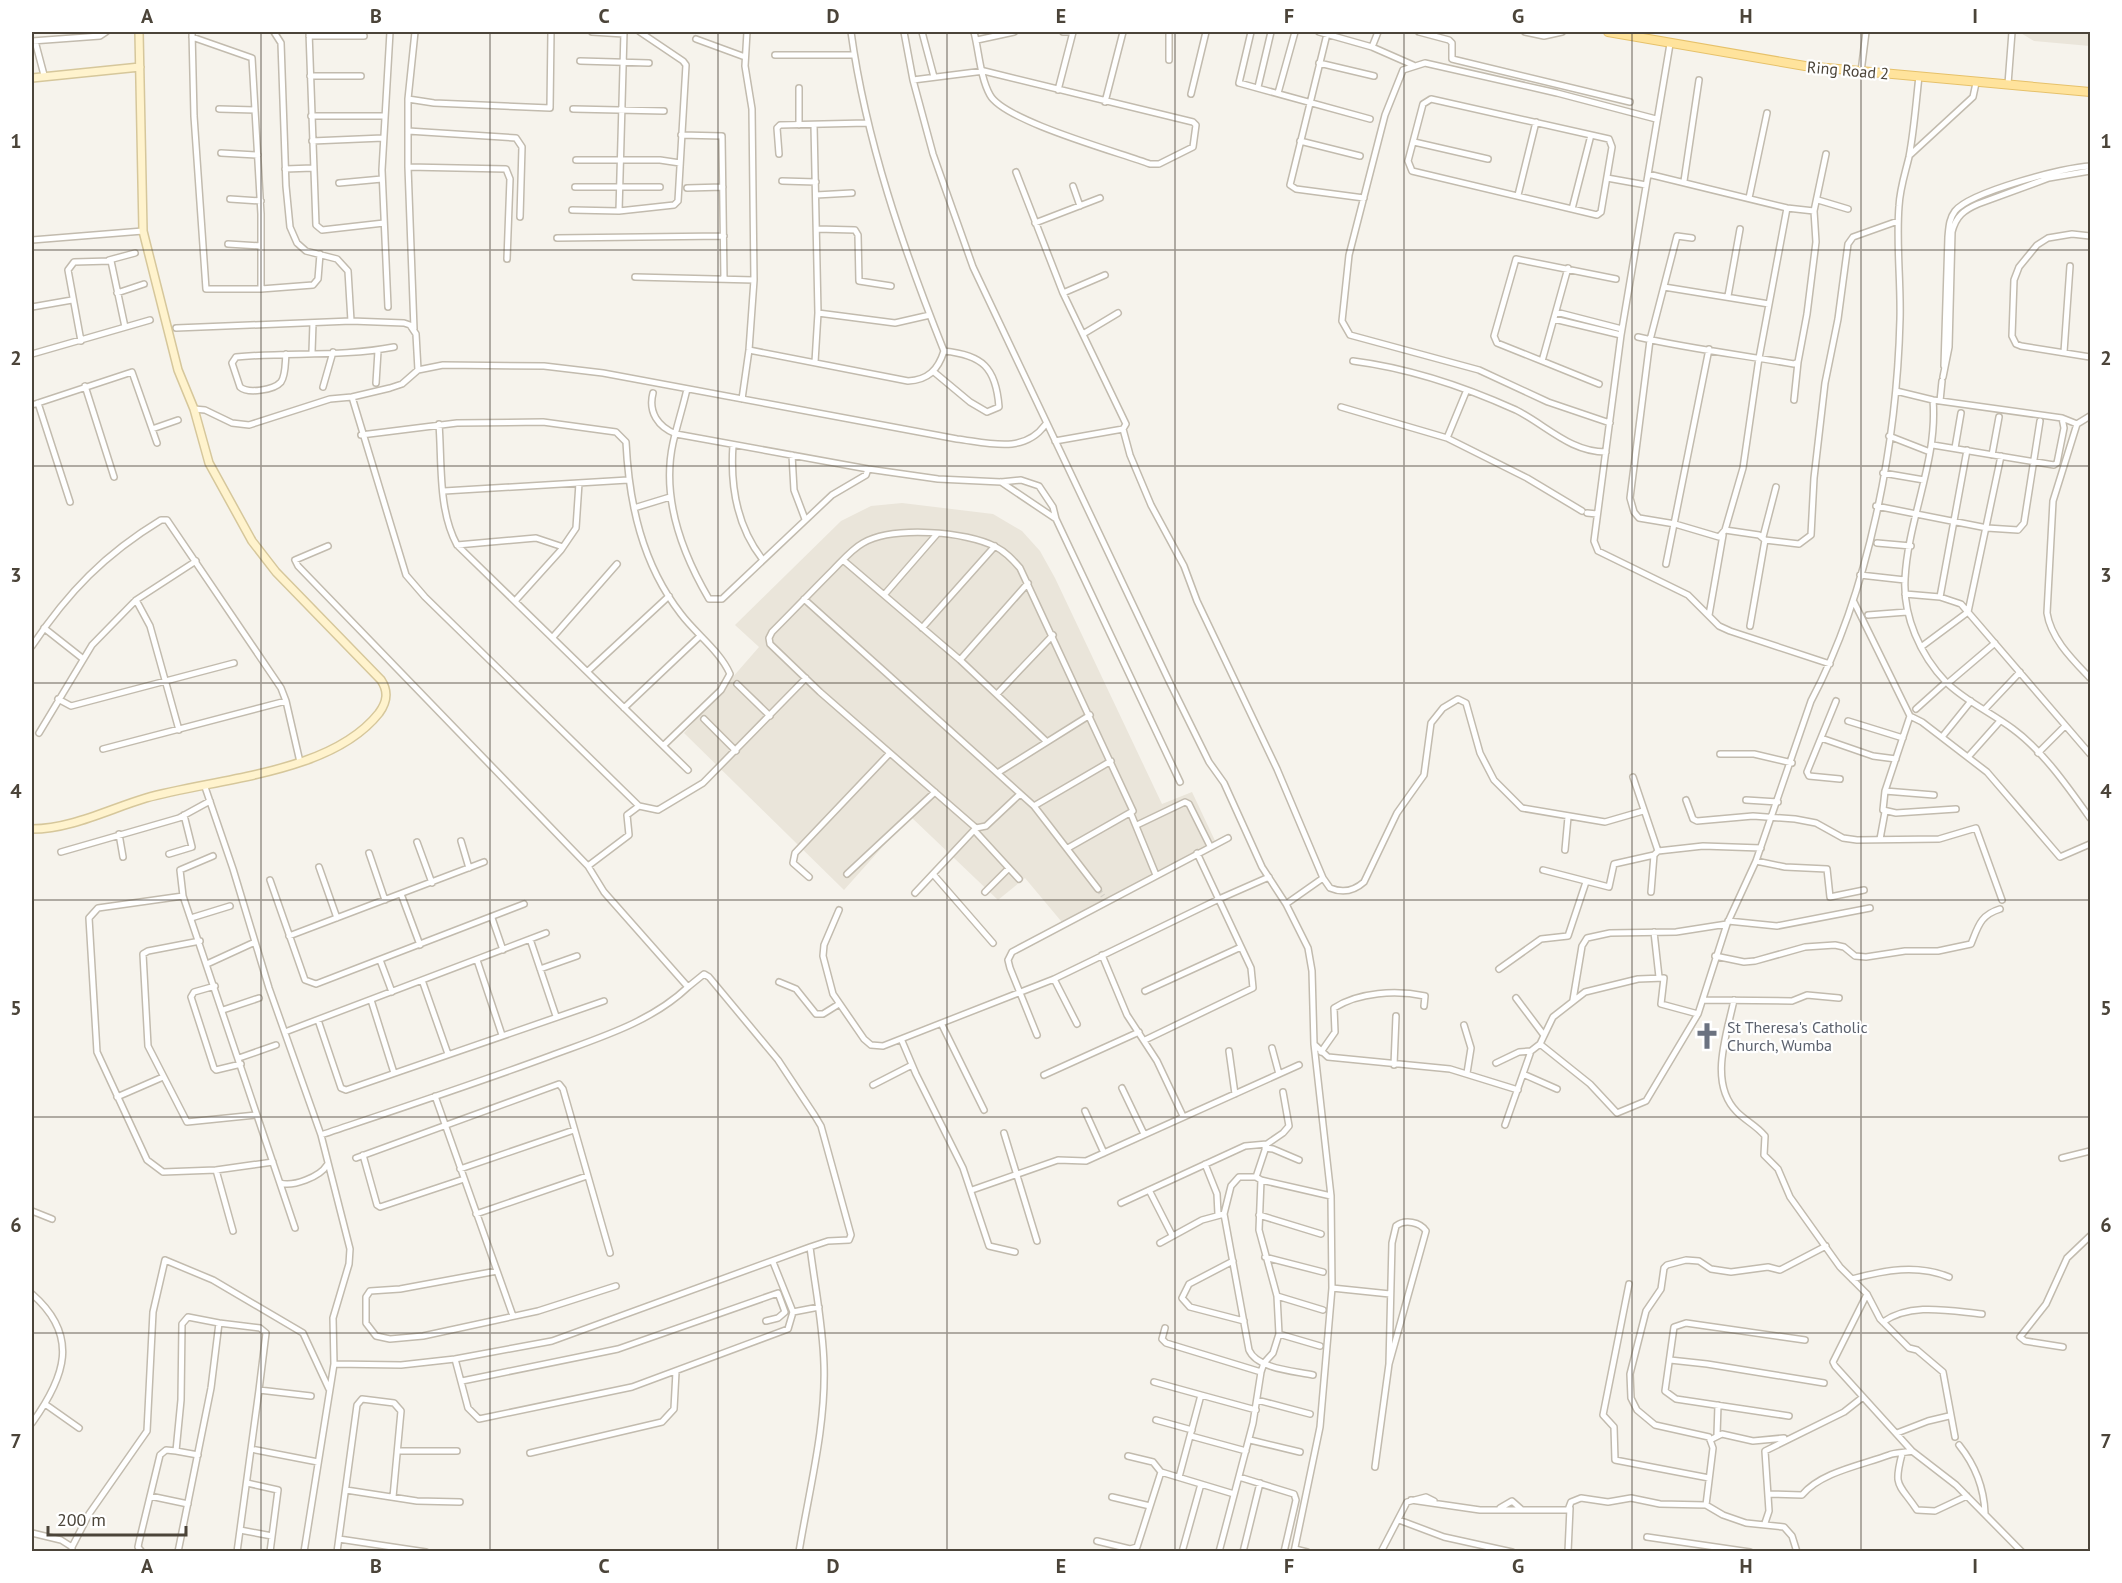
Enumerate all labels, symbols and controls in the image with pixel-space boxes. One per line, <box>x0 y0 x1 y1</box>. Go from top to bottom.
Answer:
text: A <box>141 3 154 29</box>
text: B <box>370 3 382 29</box>
text: C <box>598 3 610 29</box>
text: D <box>827 3 840 29</box>
text: E <box>1056 3 1066 29</box>
text: F <box>1284 3 1294 29</box>
text: G <box>1512 3 1524 29</box>
text: H <box>1739 3 1753 29</box>
text: I <box>1972 3 1978 29</box>
street label: Ring Road 2 <box>1806 56 1890 84</box>
text: 1 <box>10 128 22 154</box>
text: 1 <box>2100 128 2112 154</box>
text: 2 <box>10 345 22 371</box>
text: 2 <box>2100 345 2112 371</box>
text: 3 <box>10 562 22 588</box>
text: 3 <box>2100 562 2112 588</box>
text: 4 <box>10 778 22 804</box>
text: 4 <box>2100 778 2112 804</box>
text: 5 <box>10 995 22 1021</box>
text: 5 <box>2100 995 2112 1021</box>
place label: St Theresa's Catholic Church, Wumba <box>1727 1017 1868 1055</box>
church icon: St Theresa's Catholic Church, Wumba <box>1692 1021 1722 1051</box>
text: 6 <box>10 1212 22 1238</box>
text: 6 <box>2100 1212 2112 1238</box>
text: 7 <box>10 1428 22 1454</box>
text: 7 <box>2100 1428 2112 1454</box>
scale bar <box>48 1499 186 1537</box>
text: 200 m <box>57 1508 106 1531</box>
text: A <box>141 1553 154 1579</box>
text: B <box>370 1553 382 1579</box>
text: C <box>598 1553 610 1579</box>
text: D <box>827 1553 840 1579</box>
text: E <box>1056 1553 1066 1579</box>
text: F <box>1284 1553 1294 1579</box>
text: G <box>1512 1553 1524 1579</box>
text: H <box>1739 1553 1753 1579</box>
text: I <box>1972 1553 1978 1579</box>

